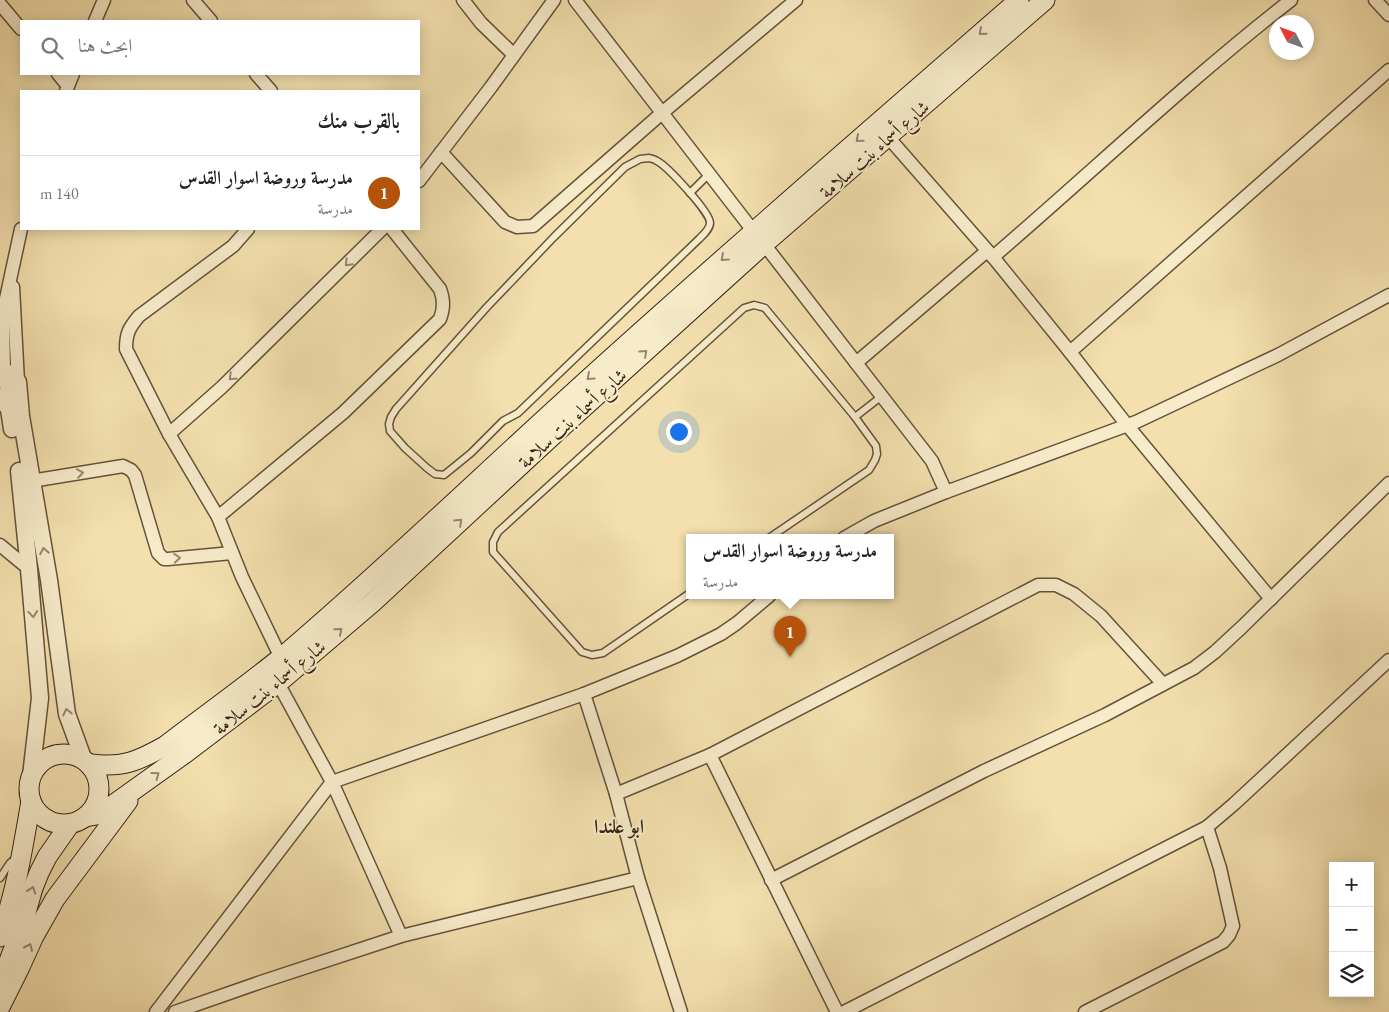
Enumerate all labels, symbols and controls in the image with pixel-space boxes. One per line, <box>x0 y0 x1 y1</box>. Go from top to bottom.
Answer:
north arrow <box>1269 15 1314 60</box>
search box <box>20 20 420 75</box>
one-way arrow <box>978 26 987 35</box>
text: ابحث هنا <box>78 33 132 58</box>
icon: search <box>38 34 66 62</box>
street label: شارع أسماء بنت سلامة <box>814 95 937 206</box>
text: بالقرب منك <box>317 107 400 134</box>
one-way arrow <box>856 133 865 142</box>
text: مدرسة وروضة اسوار القدس <box>179 165 353 190</box>
text: 140 m <box>40 183 79 204</box>
text: 1 <box>380 183 388 204</box>
text: مدرسة <box>318 198 353 219</box>
one-way arrow <box>721 252 730 261</box>
one-way arrow <box>345 257 354 266</box>
one-way arrow <box>638 350 647 359</box>
street label: شارع أسماء بنت سلامة <box>513 363 634 476</box>
one-way arrow <box>229 371 238 380</box>
one-way arrow <box>586 371 595 380</box>
your location <box>666 419 692 445</box>
one-way arrow <box>76 469 84 479</box>
one-way arrow <box>454 519 463 528</box>
popup <box>686 534 894 599</box>
text: مدرسة وروضة اسوار القدس <box>703 538 877 563</box>
one-way arrow <box>39 547 49 555</box>
one-way arrow <box>174 553 182 564</box>
text: مدرسة <box>703 571 738 592</box>
one-way arrow <box>27 610 38 618</box>
pin: 1 <box>774 616 806 657</box>
one-way arrow <box>333 628 342 637</box>
street label: شارع أسماء بنت سلامة <box>208 634 333 743</box>
one-way arrow <box>63 707 73 716</box>
one-way arrow <box>150 772 159 780</box>
district label: ابو علندا <box>594 813 644 839</box>
map controls <box>1329 862 1374 997</box>
button: + <box>1329 862 1374 907</box>
one-way arrow <box>27 887 37 895</box>
button: − <box>1329 907 1374 952</box>
one-way arrow <box>22 943 33 952</box>
button: layers <box>1329 952 1374 997</box>

